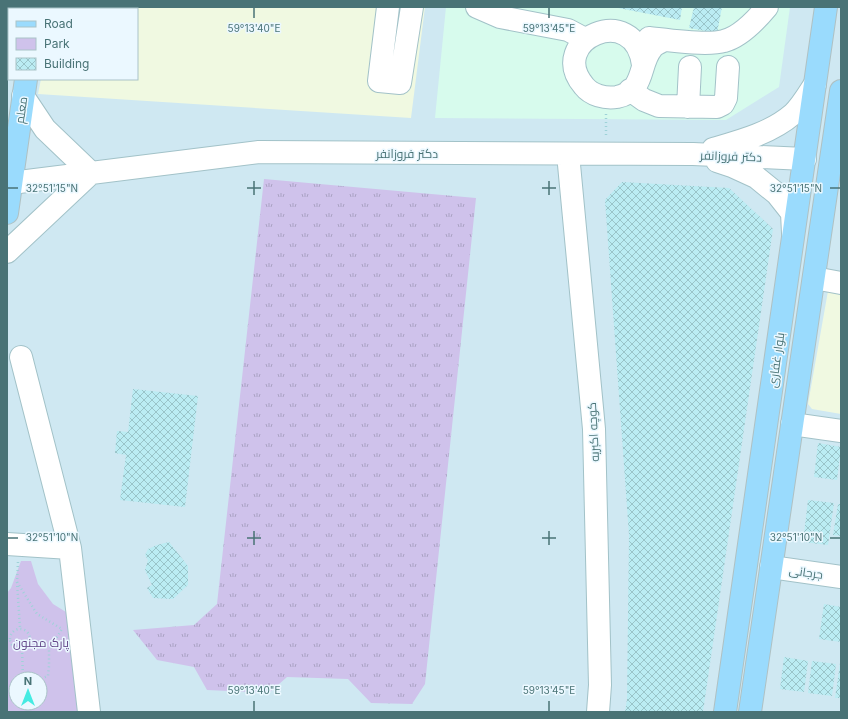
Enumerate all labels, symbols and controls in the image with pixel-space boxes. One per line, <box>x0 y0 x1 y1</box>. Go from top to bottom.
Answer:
legend <box>8 8 138 80</box>
text: Road <box>44 16 73 31</box>
text: 59°13'40"E <box>228 22 280 34</box>
text: 59°13'45"E <box>523 22 575 34</box>
text: Park <box>44 36 70 51</box>
text: Building <box>44 56 89 71</box>
street label: معلم <box>12 96 31 125</box>
street label: دکتر فروزانفر <box>375 146 438 161</box>
street label: دکتر فروزانفر <box>699 147 762 165</box>
text: 32°51'15"N <box>26 182 78 194</box>
text: 32°51'15"N <box>770 182 822 194</box>
street label: بلوار غفاری <box>765 331 787 389</box>
street label: کوچه اکبریه <box>584 402 604 462</box>
text: 32°51'10"N <box>26 531 78 543</box>
text: 32°51'10"N <box>770 531 822 543</box>
street label: جرجانی <box>788 562 824 582</box>
park label: پارک مجنون <box>13 635 70 652</box>
north arrow <box>8 671 48 711</box>
text: N <box>24 674 32 688</box>
text: 59°13'40"E <box>228 684 280 696</box>
text: 59°13'45"E <box>523 684 575 696</box>

